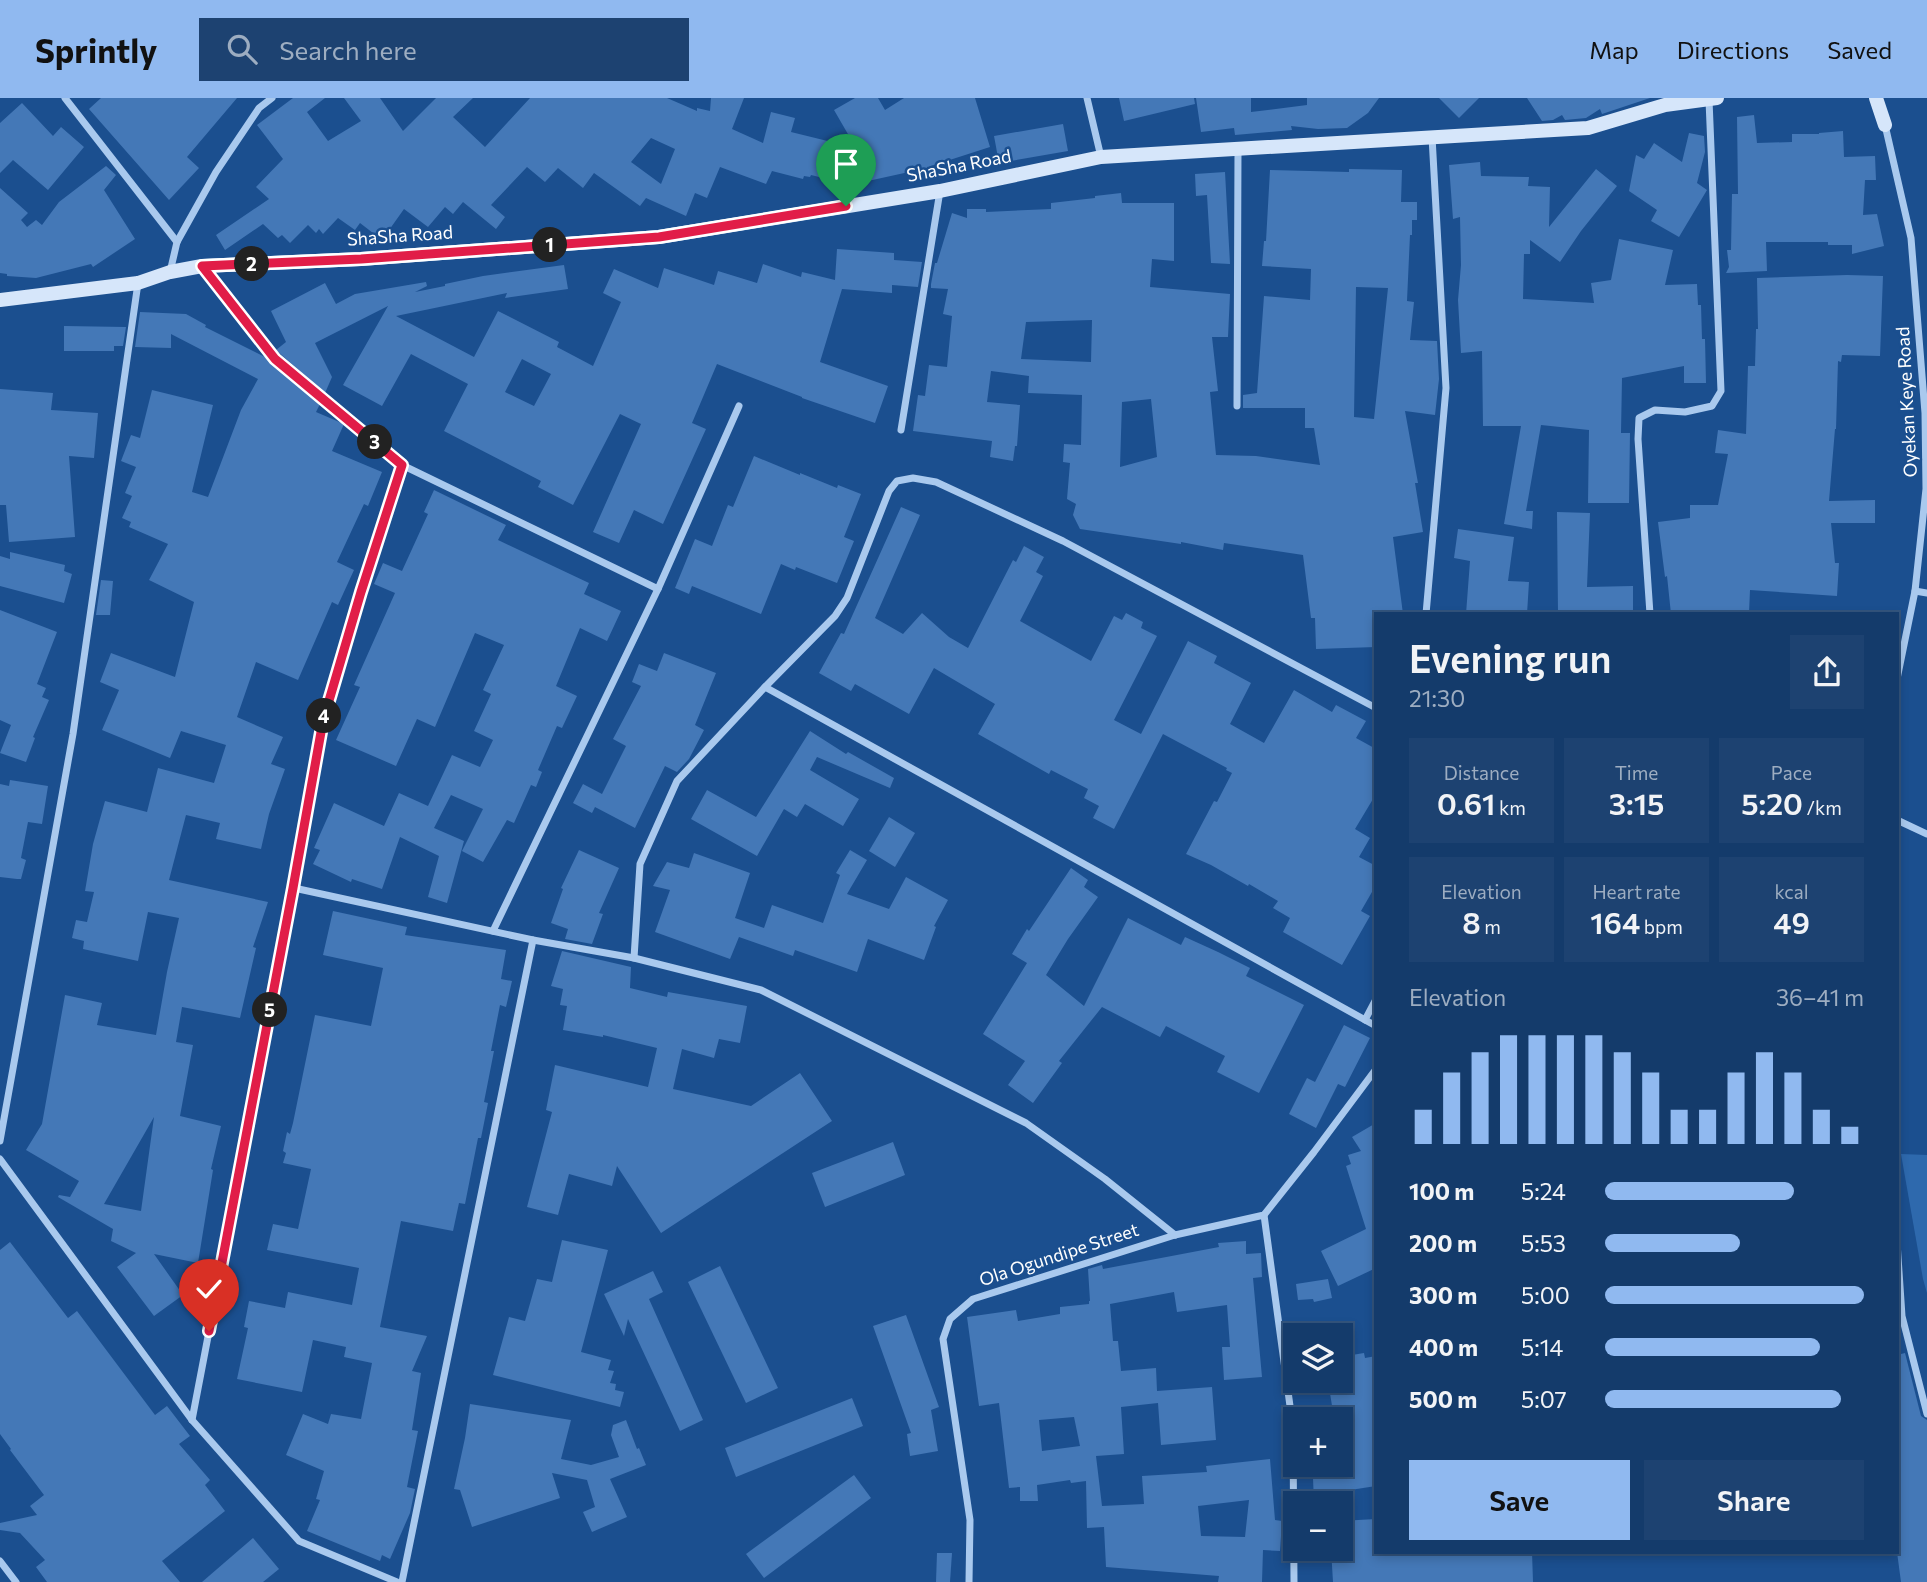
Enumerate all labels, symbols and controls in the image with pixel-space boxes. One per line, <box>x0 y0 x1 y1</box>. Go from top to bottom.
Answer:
search box <box>199 18 689 81</box>
text: Sprintly <box>35 29 157 70</box>
icon: search <box>223 30 261 68</box>
text: Search here <box>279 34 417 65</box>
text: Map <box>1589 35 1639 64</box>
text: Directions <box>1677 35 1789 64</box>
text: Saved <box>1827 35 1892 64</box>
pin <box>816 134 876 206</box>
street label: ShaSha Road <box>905 144 1013 186</box>
icon: arrive <box>827 145 865 183</box>
street label: ShaSha Road <box>346 220 454 250</box>
pin: 1 <box>532 228 568 262</box>
text: 1 <box>545 233 554 256</box>
pin: 2 <box>234 246 270 282</box>
text: 2 <box>246 252 257 275</box>
street label: Oyekan Keye Road <box>1891 326 1921 478</box>
pin: 3 <box>358 424 392 460</box>
text: 3 <box>369 430 380 453</box>
text: Evening run <box>1409 634 1612 681</box>
button: share <box>1790 635 1864 709</box>
text: 21:30 <box>1409 684 1465 712</box>
pin: 4 <box>306 698 342 734</box>
text: 4 <box>318 704 329 727</box>
text: Distance <box>1444 761 1519 784</box>
text: Time <box>1615 761 1658 784</box>
text: Pace <box>1771 761 1812 784</box>
text: 0.61 <box>1437 784 1495 821</box>
text: 3:15 <box>1609 784 1664 821</box>
text: 5:20 <box>1741 784 1803 821</box>
text: km <box>1495 796 1526 819</box>
text: /km <box>1803 796 1842 819</box>
text: Elevation <box>1441 880 1522 903</box>
text: Heart rate <box>1592 880 1681 903</box>
text: kcal <box>1774 880 1809 903</box>
text: 8 <box>1462 903 1481 940</box>
text: 164 <box>1590 903 1640 940</box>
text: 49 <box>1773 903 1810 940</box>
text: m <box>1481 915 1501 938</box>
text: bpm <box>1640 915 1683 938</box>
text: Elevation <box>1409 983 1506 1011</box>
text: 36–41 m <box>1776 983 1864 1011</box>
pin: 5 <box>252 992 288 1028</box>
text: 5 <box>264 998 275 1021</box>
text: 100 m <box>1409 1177 1474 1205</box>
text: 5:24 <box>1521 1177 1566 1205</box>
street label: Ola Ogundipe Street <box>976 1218 1141 1290</box>
text: 200 m <box>1409 1229 1477 1257</box>
text: 5:53 <box>1521 1229 1566 1257</box>
pin <box>179 1259 239 1331</box>
icon: check <box>190 1270 228 1308</box>
text: 300 m <box>1409 1281 1477 1309</box>
text: 5:00 <box>1521 1281 1570 1309</box>
map controls <box>1283 1323 1353 1561</box>
button: layers <box>1283 1323 1353 1393</box>
text: 400 m <box>1409 1333 1478 1361</box>
text: 5:14 <box>1521 1333 1563 1361</box>
text: 500 m <box>1409 1385 1477 1413</box>
text: 5:07 <box>1521 1385 1567 1413</box>
button: + <box>1283 1407 1353 1477</box>
button: Save <box>1409 1460 1630 1540</box>
button: Share <box>1644 1460 1864 1540</box>
button: − <box>1283 1491 1353 1561</box>

